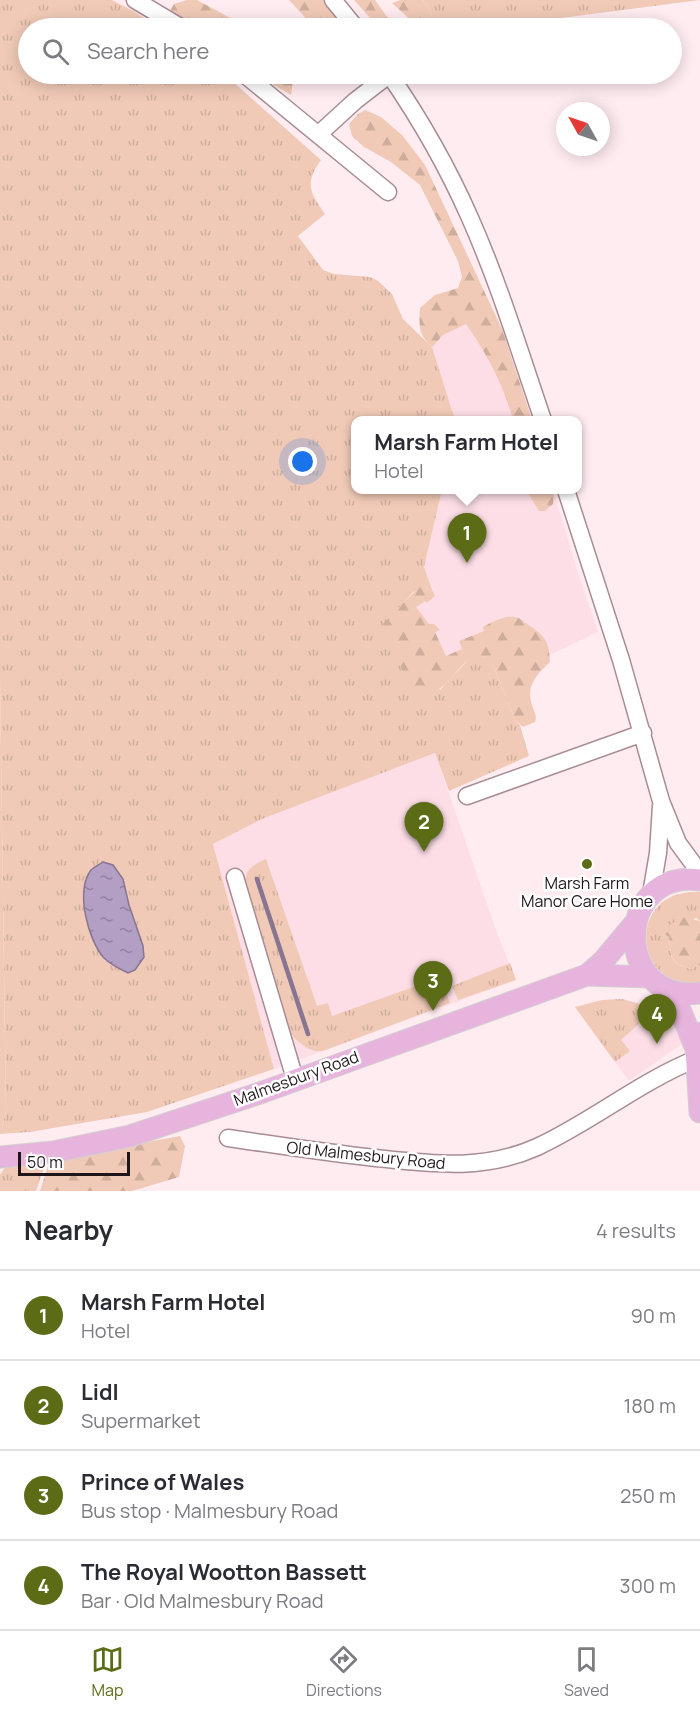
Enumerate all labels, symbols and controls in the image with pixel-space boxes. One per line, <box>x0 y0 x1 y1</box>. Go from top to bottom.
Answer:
search box <box>18 18 682 84</box>
icon: search <box>39 35 72 68</box>
text: Search here <box>87 36 209 66</box>
north arrow <box>556 102 610 156</box>
popup <box>351 416 582 494</box>
text: Marsh Farm Hotel <box>374 427 559 457</box>
your location <box>288 447 317 476</box>
text: Hotel <box>374 457 424 484</box>
pin: 1 <box>448 514 486 563</box>
pin: 2 <box>404 802 444 852</box>
marker: Marsh Farm Manor Care Home <box>580 857 594 871</box>
place label: Marsh Farm Manor Care Home <box>521 872 653 912</box>
pin: 3 <box>414 962 452 1011</box>
pin: 4 <box>638 994 676 1044</box>
street label: Malmesbury Road <box>230 1045 362 1111</box>
street label: Old Malmesbury Road <box>286 1136 446 1174</box>
scale bar <box>18 1149 130 1176</box>
text: 50 m <box>27 1151 63 1173</box>
text: Nearby <box>24 1212 113 1248</box>
text: 4 results <box>596 1217 676 1244</box>
text: Marsh Farm Hotel <box>81 1287 265 1317</box>
text: 1 <box>39 1302 48 1329</box>
text: 90 m <box>630 1302 676 1329</box>
text: Hotel <box>81 1317 131 1344</box>
text: Lidl <box>81 1377 119 1407</box>
text: 2 <box>38 1392 49 1419</box>
text: 180 m <box>623 1392 676 1419</box>
text: Supermarket <box>81 1407 201 1434</box>
text: Prince of Wales <box>81 1467 244 1497</box>
text: 3 <box>38 1482 49 1509</box>
text: 250 m <box>620 1482 676 1509</box>
text: Bus stop · Malmesbury Road <box>81 1497 338 1524</box>
text: The Royal Wootton Bassett <box>81 1557 367 1587</box>
text: 4 <box>37 1572 50 1599</box>
text: 300 m <box>620 1572 676 1599</box>
text: Bar · Old Malmesbury Road <box>81 1587 324 1614</box>
tab: Map <box>91 1643 124 1701</box>
tab: Directions <box>306 1643 382 1701</box>
tab: Saved <box>564 1643 609 1701</box>

